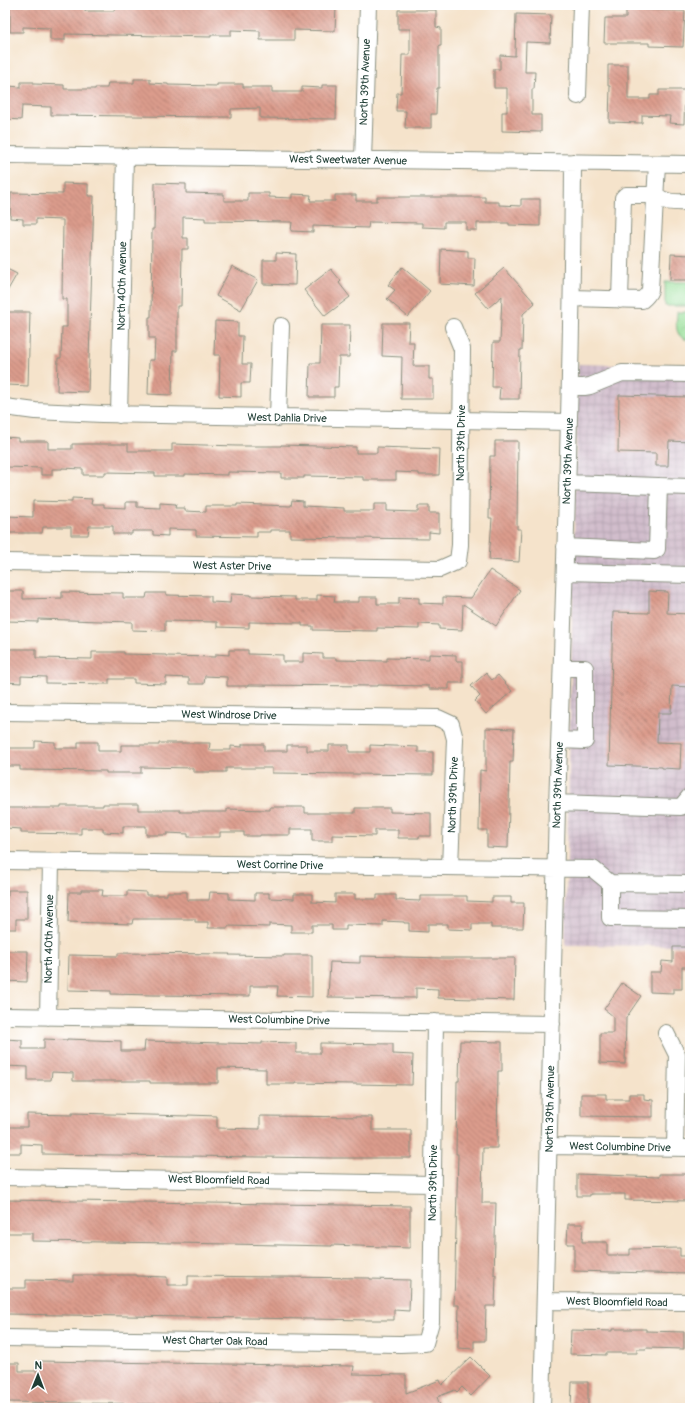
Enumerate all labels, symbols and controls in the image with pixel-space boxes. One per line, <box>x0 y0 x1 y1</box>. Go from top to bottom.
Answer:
street label: North 39th Avenue <box>357 38 373 126</box>
street label: West Sweetwater Avenue <box>289 152 408 168</box>
street label: North 40th Avenue <box>115 241 129 331</box>
street label: North 39th Drive <box>454 404 468 481</box>
street label: West Dahlia Drive <box>247 411 327 425</box>
street label: North 39th Avenue <box>560 417 576 505</box>
street label: West Aster Drive <box>193 559 272 573</box>
street label: West Windrose Drive <box>181 708 277 722</box>
street label: North 39th Avenue <box>550 741 566 829</box>
street label: North 39th Drive <box>445 756 461 833</box>
street label: West Corrine Drive <box>237 858 324 872</box>
street label: North 40th Avenue <box>42 894 56 984</box>
street label: West Columbine Drive <box>228 1013 330 1027</box>
street label: North 39th Avenue <box>543 1065 557 1153</box>
street label: West Columbine Drive <box>569 1140 671 1154</box>
street label: North 39th Drive <box>426 1144 440 1221</box>
street label: West Bloomfield Road <box>168 1173 270 1187</box>
street label: West Bloomfield Road <box>566 1295 668 1309</box>
street label: West Charter Oak Road <box>162 1334 268 1348</box>
north arrow <box>18 1355 58 1395</box>
text: N <box>34 1359 43 1372</box>

